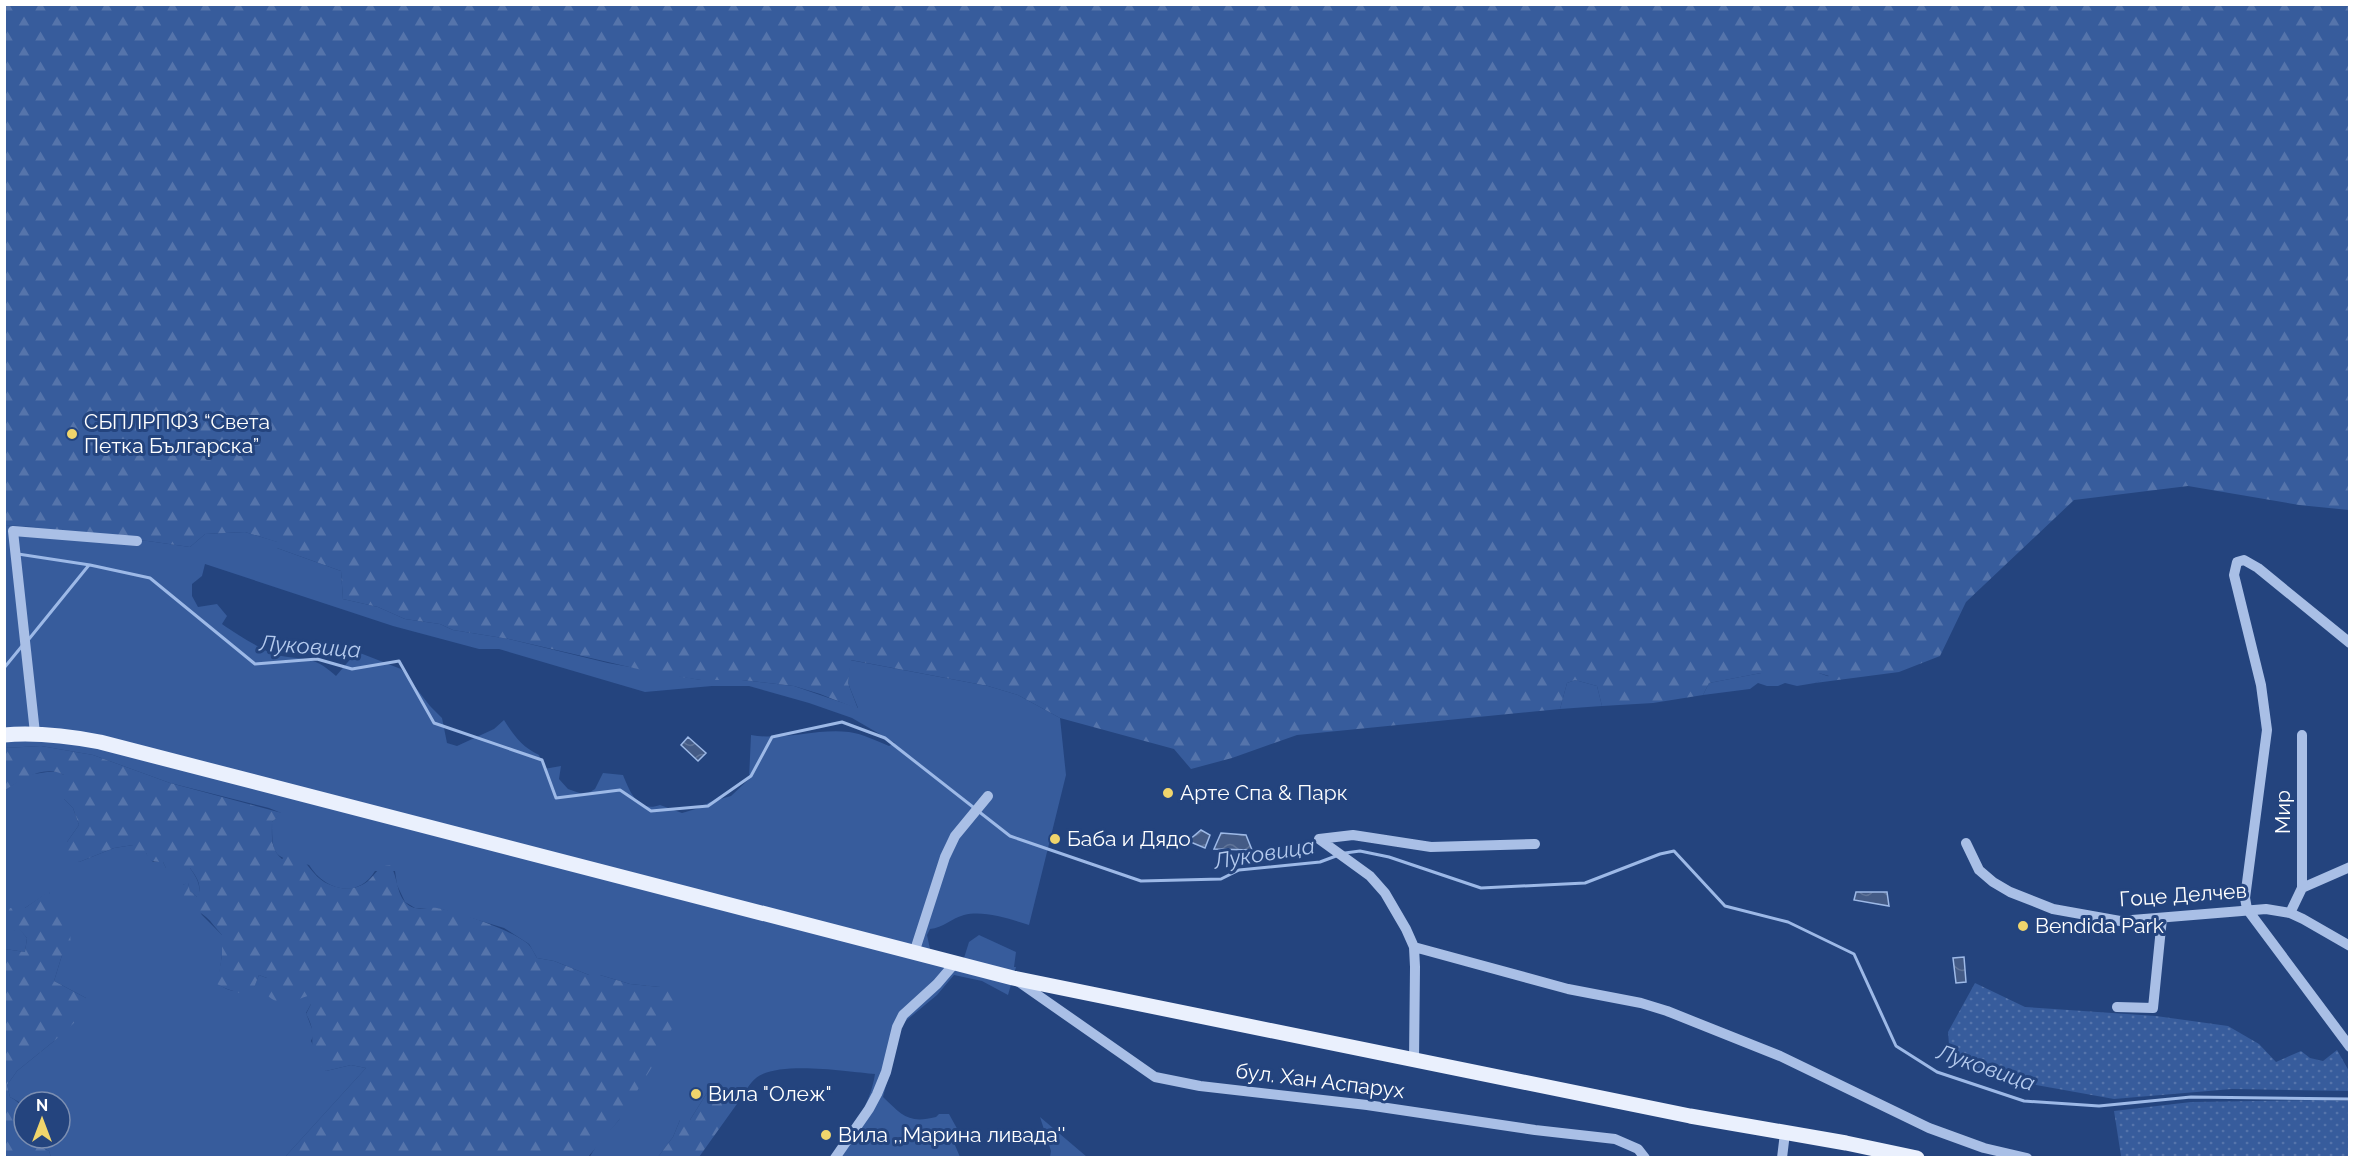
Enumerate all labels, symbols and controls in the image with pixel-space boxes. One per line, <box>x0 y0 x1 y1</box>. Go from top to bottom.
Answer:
place label: СБПЛРПФЗ “Света Петка Българска” <box>84 409 270 458</box>
marker: СБПЛРПФЗ “Света Петка Българска” <box>65 427 79 441</box>
water label: Луковица <box>257 629 362 663</box>
place label: Арте Спа & Парк <box>1180 780 1348 805</box>
marker: Арте Спа & Парк <box>1161 786 1175 800</box>
street label: Мир <box>2270 790 2295 834</box>
place label: Баба и Дядо <box>1067 826 1191 851</box>
marker: Баба и Дядо <box>1048 832 1062 846</box>
water label: Луковица <box>1210 832 1317 874</box>
street label: Гоце Делчев <box>2118 878 2247 911</box>
place label: Bendida Park <box>2035 913 2164 938</box>
marker: Bendida Park <box>2016 919 2030 933</box>
water label: Луковица <box>1932 1038 2039 1096</box>
street label: бул. Хан Аспарух <box>1234 1058 1406 1103</box>
place label: Вила "Олеж" <box>708 1081 832 1106</box>
marker: Вила "Олеж" <box>689 1087 703 1101</box>
north arrow <box>12 1090 72 1150</box>
text: N <box>36 1096 48 1115</box>
place label: Вила ,,Марина ливада'' <box>838 1122 1066 1147</box>
marker: Вила ,,Марина ливада'' <box>819 1128 833 1142</box>

